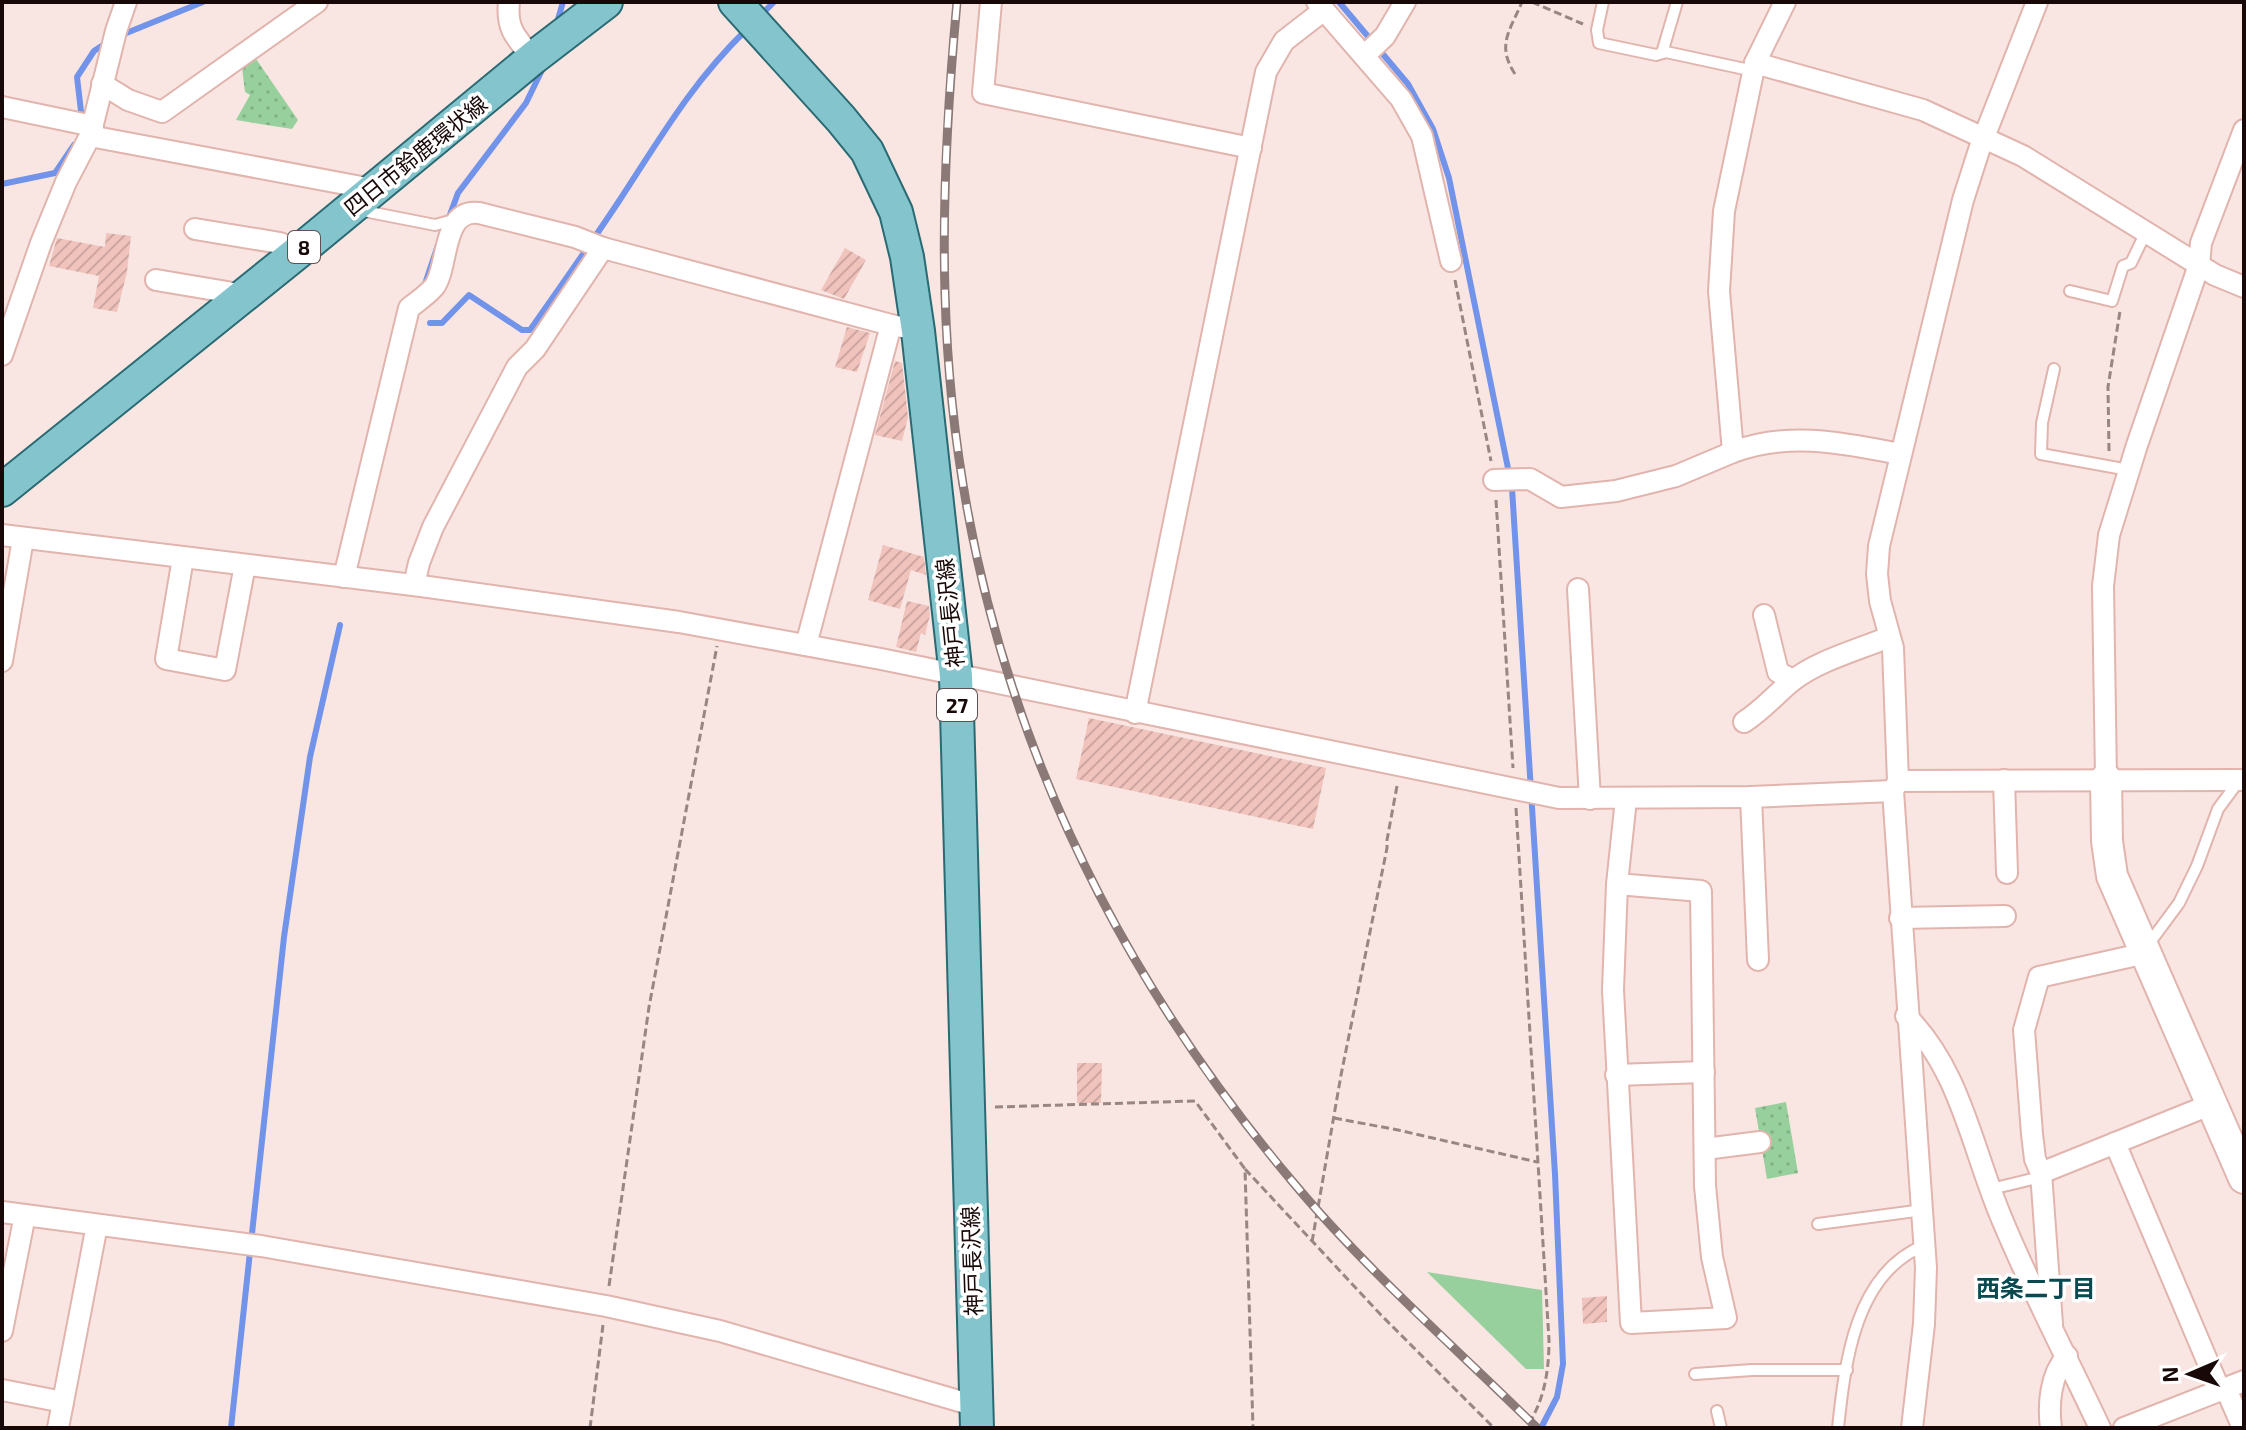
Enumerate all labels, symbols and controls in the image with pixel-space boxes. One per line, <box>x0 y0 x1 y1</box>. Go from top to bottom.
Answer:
street label: 四日市鈴鹿環状線 <box>338 90 492 220</box>
road number: 8 <box>288 231 320 263</box>
street label: 神戸長沢線 <box>930 557 968 669</box>
road number: 27 <box>937 689 977 721</box>
street label: 神戸長沢線 <box>956 1206 986 1316</box>
district label: 西条二丁目 <box>1976 1273 2096 1302</box>
north arrow <box>2150 1334 2230 1414</box>
text: N <box>2156 1366 2182 1383</box>

